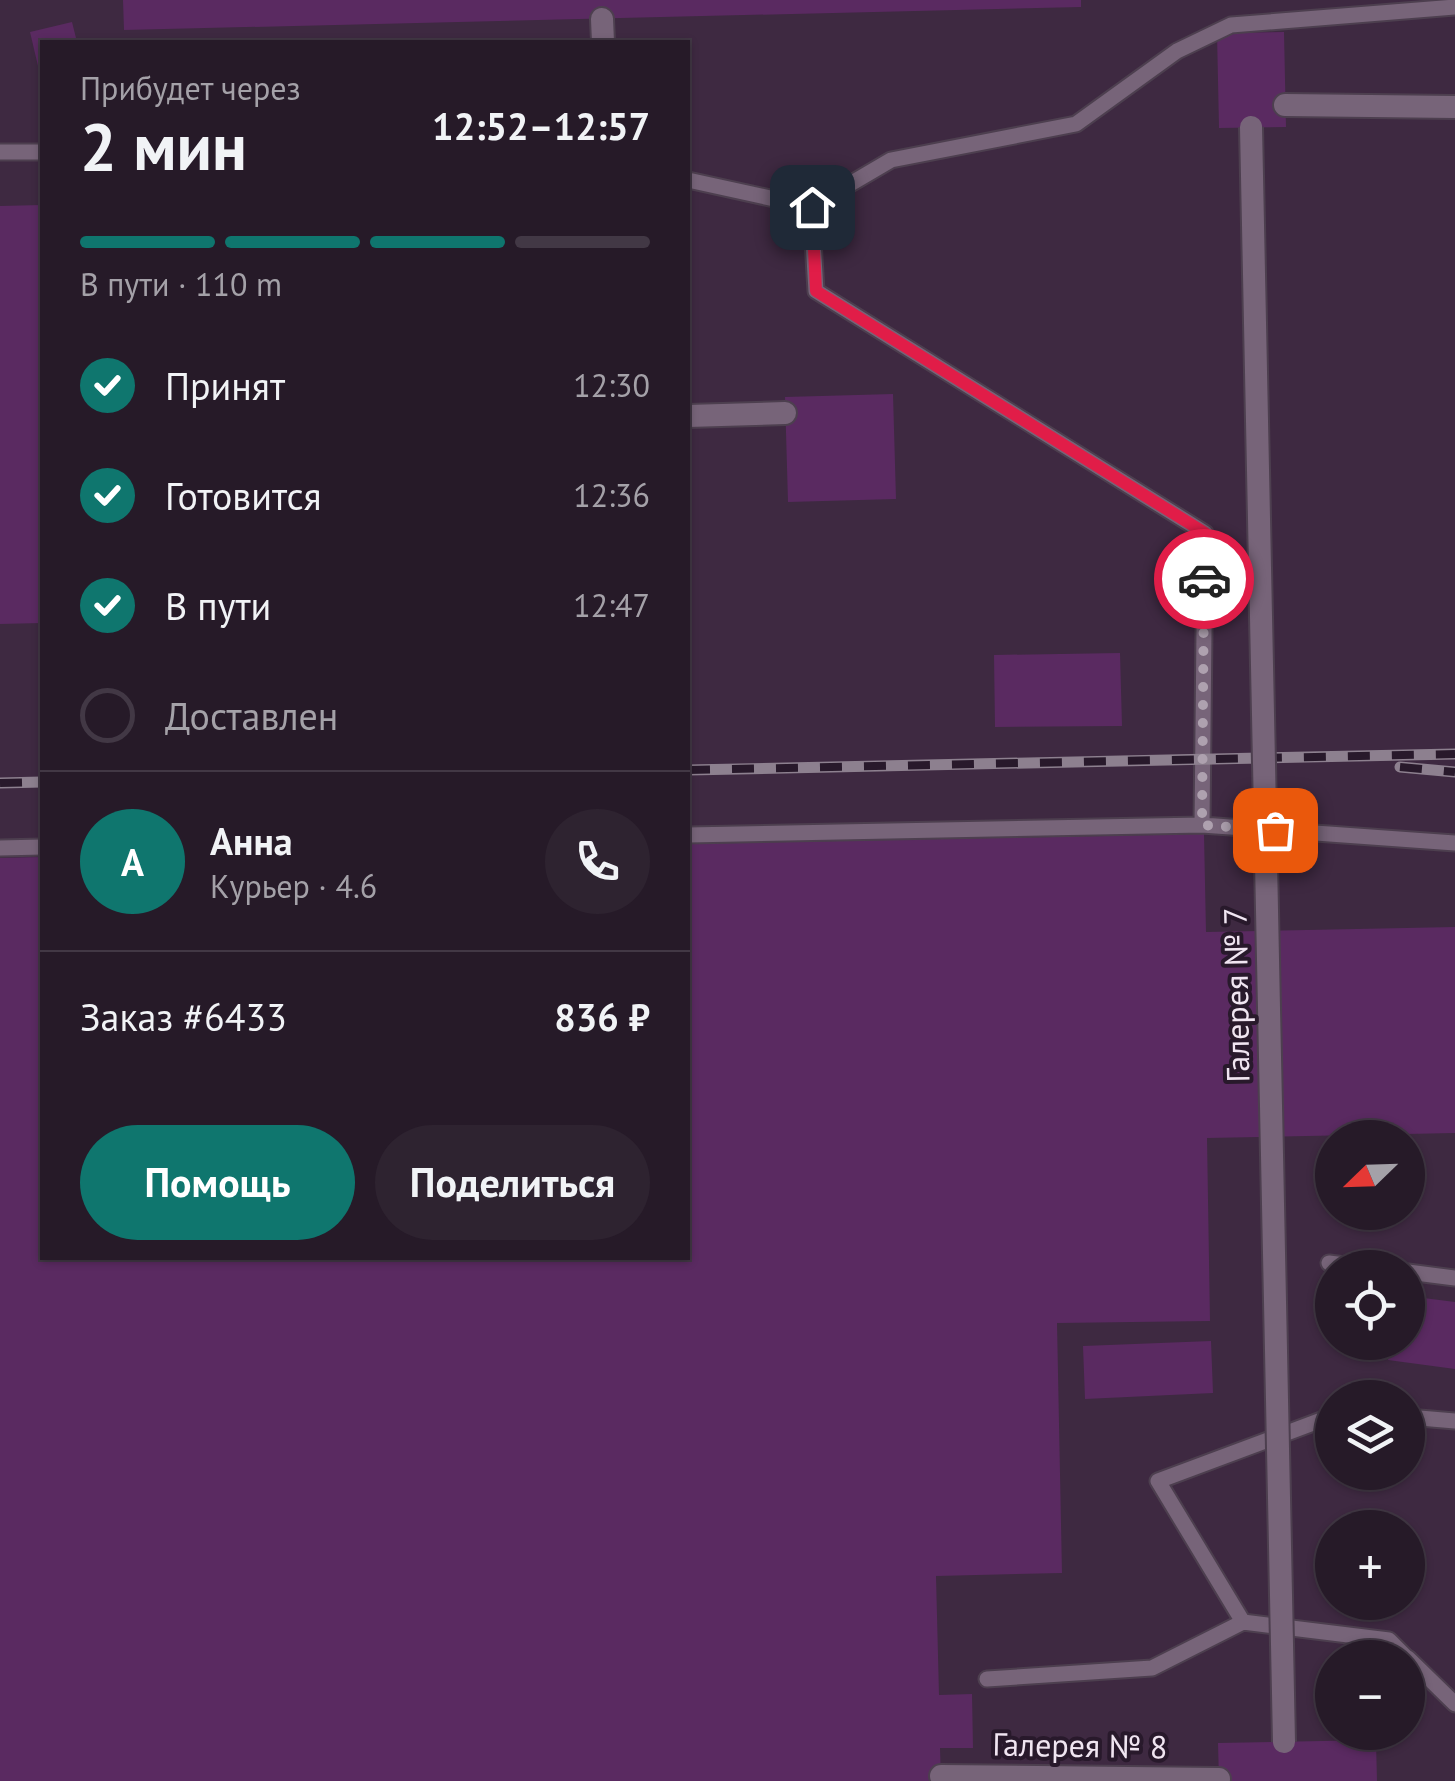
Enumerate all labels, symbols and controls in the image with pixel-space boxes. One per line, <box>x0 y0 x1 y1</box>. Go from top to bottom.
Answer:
text: Прибудет через <box>80 67 301 109</box>
text: 12:52–12:57 <box>432 101 650 150</box>
text: 2 мин <box>80 104 247 188</box>
pin <box>770 165 855 250</box>
icon: home <box>785 180 840 235</box>
text: В пути · 110 m <box>80 263 282 305</box>
icon: check <box>80 358 135 413</box>
text: Принят <box>165 361 285 410</box>
text: 12:30 <box>573 364 650 406</box>
icon: check <box>80 468 135 523</box>
text: Готовится <box>165 471 322 520</box>
text: 12:36 <box>573 474 650 516</box>
courier <box>1154 529 1254 629</box>
icon: car <box>1177 552 1232 607</box>
icon: check <box>80 578 135 633</box>
text: В пути <box>165 581 271 630</box>
text: 12:47 <box>573 584 650 626</box>
text: Доставлен <box>165 691 338 740</box>
pin <box>1233 788 1318 873</box>
icon: bag <box>1248 803 1303 858</box>
button: phone <box>545 809 650 914</box>
text: Анна <box>210 816 293 865</box>
text: А <box>121 837 144 886</box>
text: Курьер · 4.6 <box>210 865 377 907</box>
street label: Галерея № 7 <box>1213 907 1259 1083</box>
text: Заказ #6433 <box>80 992 287 1041</box>
text: 836 ₽ <box>554 992 650 1041</box>
north arrow <box>1315 1120 1425 1230</box>
map controls <box>1315 1120 1425 1750</box>
button: Помощь <box>80 1125 355 1240</box>
button: Поделиться <box>375 1125 650 1240</box>
button: locate <box>1315 1250 1425 1360</box>
button: layers <box>1315 1380 1425 1490</box>
button: + <box>1315 1510 1425 1620</box>
button: − <box>1315 1640 1425 1750</box>
street label: Галерея № 8 <box>992 1722 1168 1768</box>

